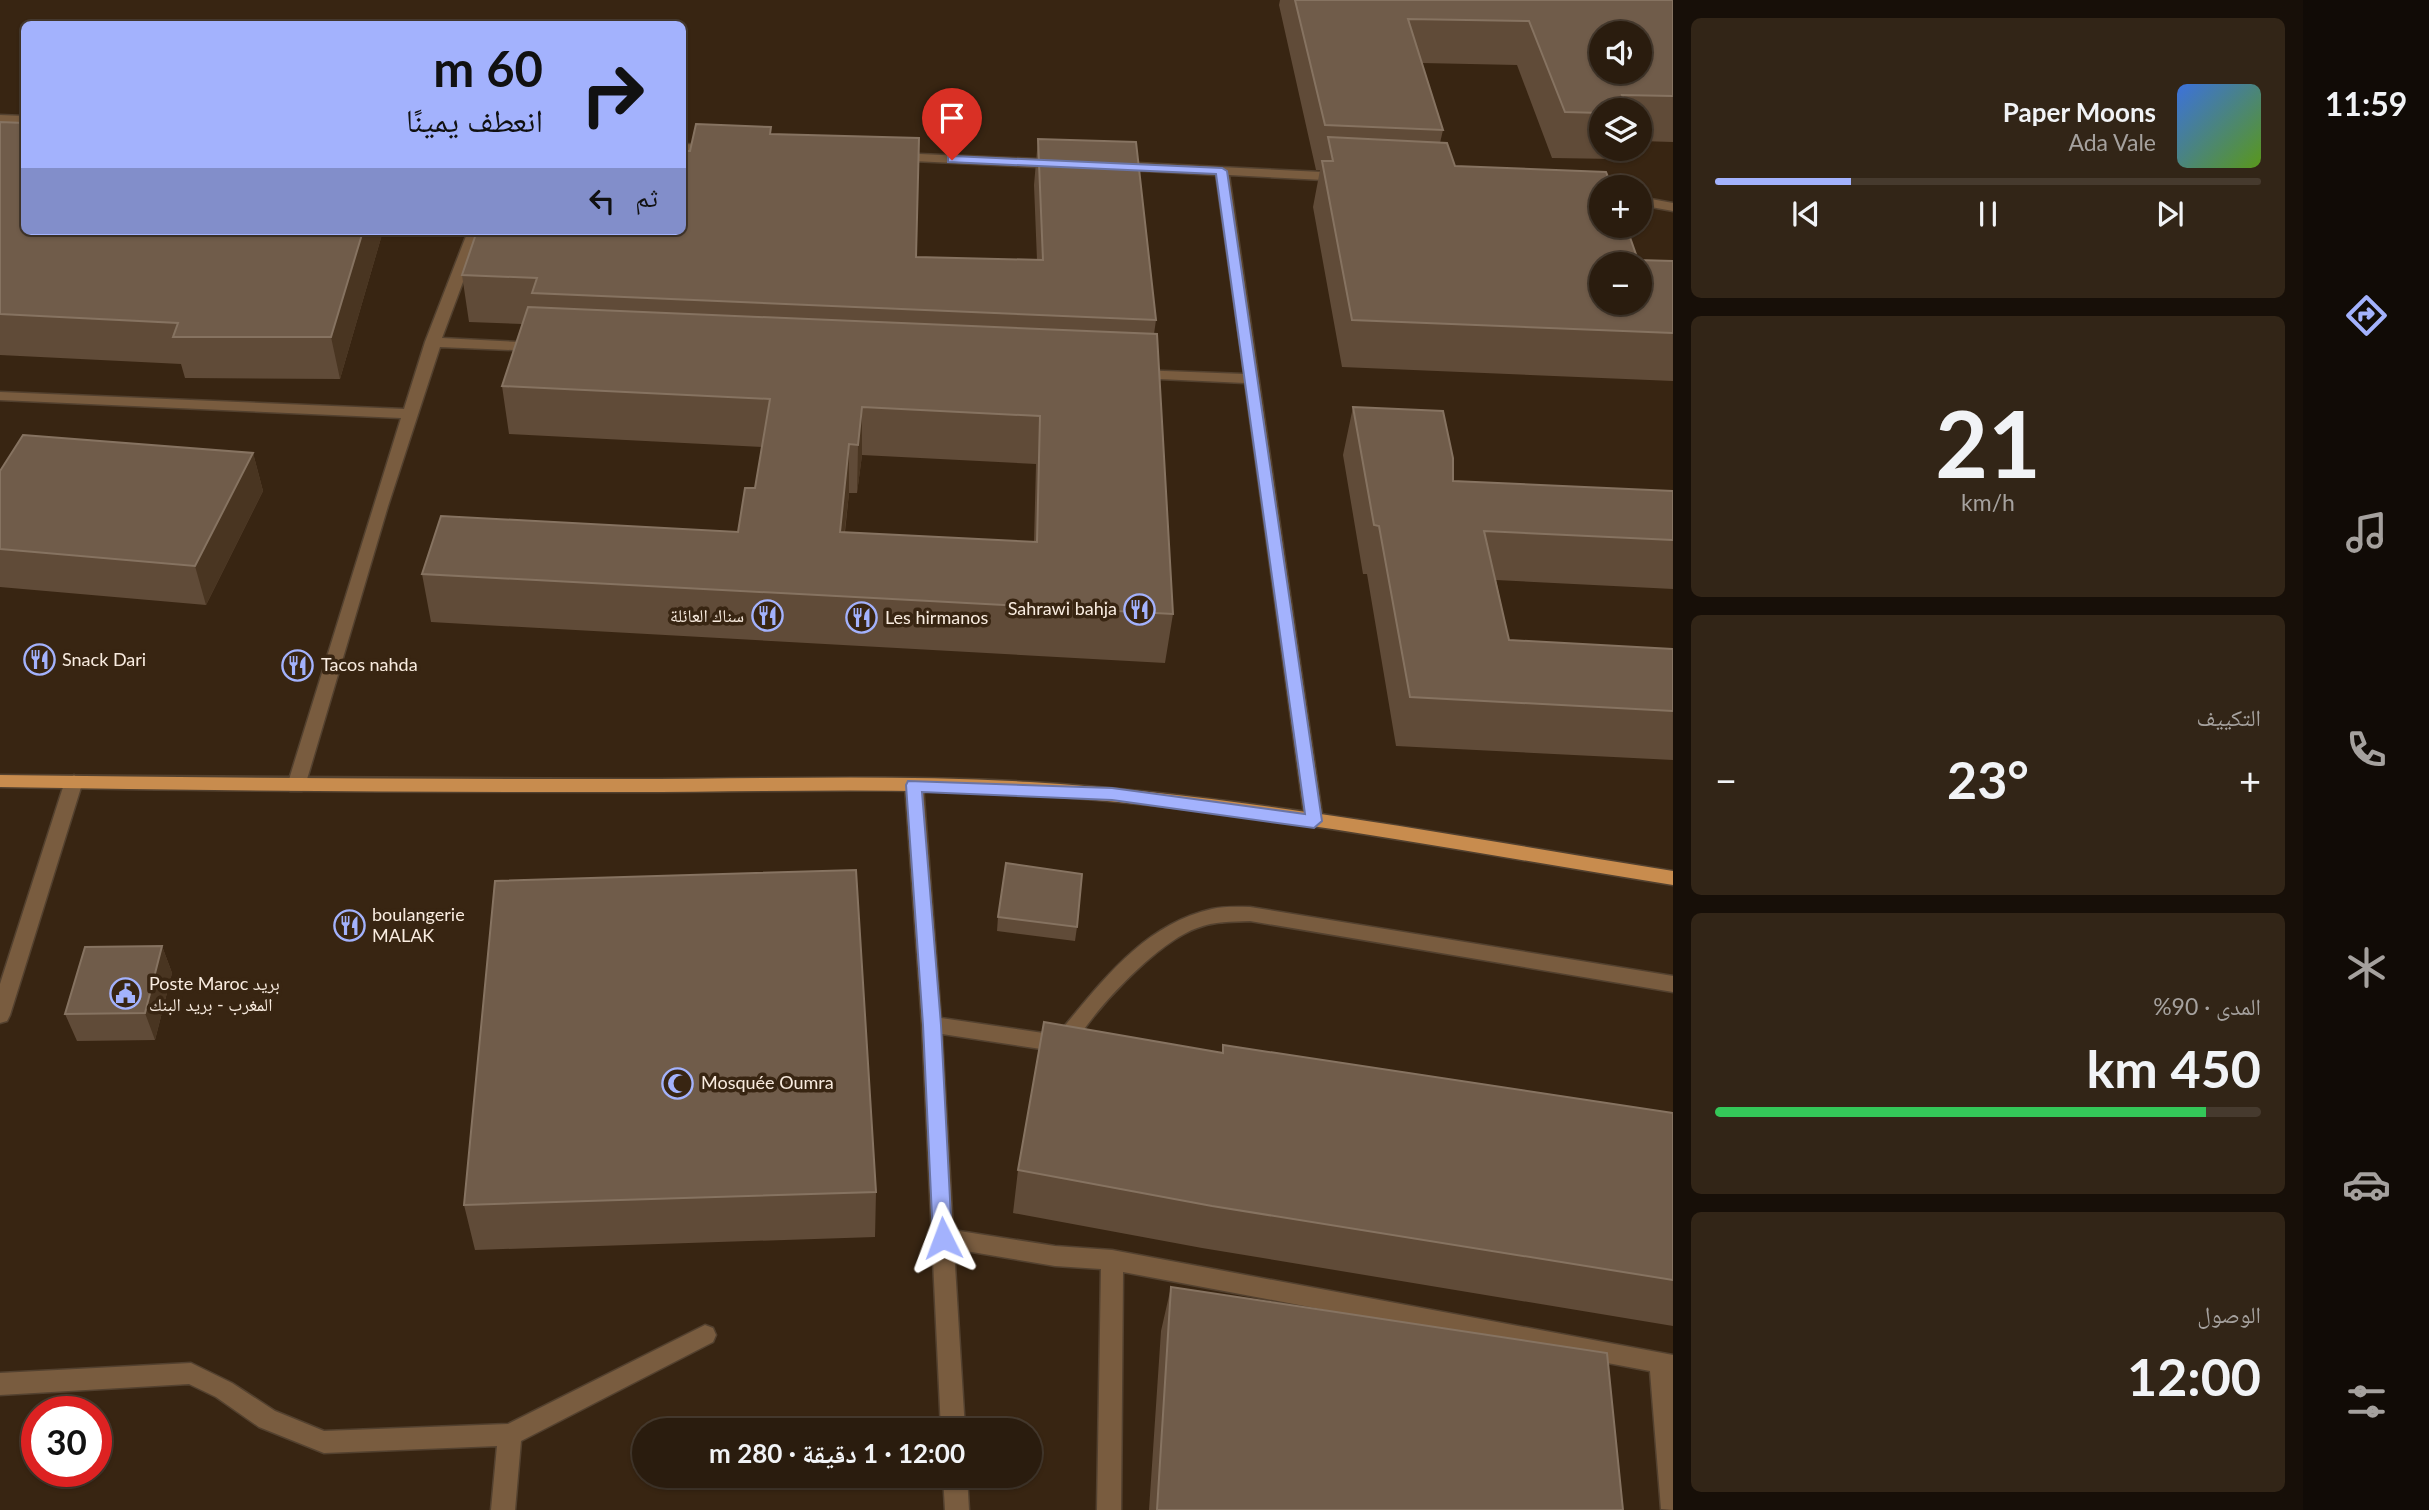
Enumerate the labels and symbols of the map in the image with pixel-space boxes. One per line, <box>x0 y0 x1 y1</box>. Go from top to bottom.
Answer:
pin <box>922 88 982 160</box>
restaurant icon: Sahrawi bahja <box>1123 592 1157 626</box>
place label: Sahrawi bahja <box>1008 597 1117 619</box>
restaurant icon: سناك العائلة <box>750 599 784 633</box>
restaurant icon: Les hirmanos <box>845 601 879 635</box>
place label: سناك العائلة <box>670 604 744 626</box>
place label: Les hirmanos <box>885 606 988 628</box>
restaurant icon: Snack Dari <box>22 643 56 677</box>
place label: Snack Dari <box>62 648 146 670</box>
restaurant icon: Tacos nahda <box>281 648 315 682</box>
place label: Tacos nahda <box>321 653 418 675</box>
place label: boulangerie MALAK <box>372 903 465 946</box>
restaurant icon: boulangerie MALAK <box>332 908 366 942</box>
place label: Poste Maroc بريد المغرب - بريد البنك <box>149 972 280 1016</box>
public building icon: Poste Maroc بريد المغرب - بريد البنك <box>109 977 143 1011</box>
mosque icon: Mosquée Oumra <box>661 1066 695 1100</box>
place label: Mosquée Oumra <box>701 1071 834 1093</box>
position arrow <box>906 1201 980 1275</box>
speed limit sign: 30 <box>21 1396 112 1487</box>

